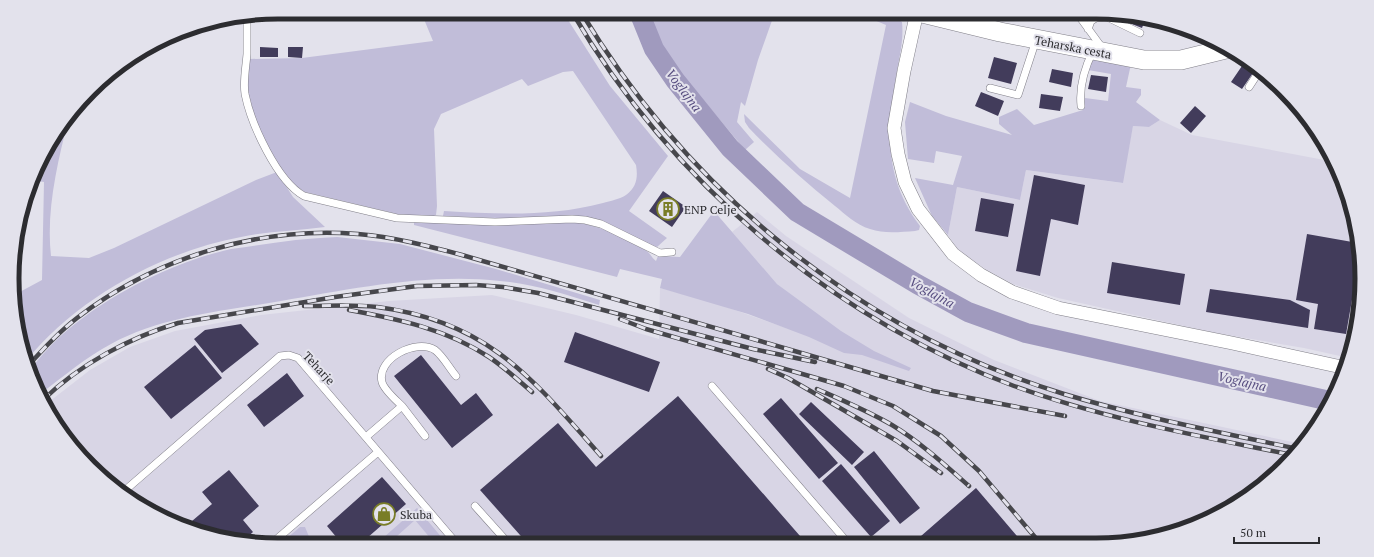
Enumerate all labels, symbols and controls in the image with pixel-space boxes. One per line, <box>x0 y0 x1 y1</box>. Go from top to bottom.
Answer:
street label: Teharska cesta <box>1033 32 1113 62</box>
water label: Voglajna <box>662 65 706 115</box>
building icon: ENP Celje <box>655 196 681 222</box>
place label: ENP Celje <box>684 202 736 217</box>
water label: Voglajna <box>906 272 958 312</box>
street label: Teharje <box>300 348 338 388</box>
water label: Voglajna <box>1216 367 1268 395</box>
shop icon: Skuba <box>371 501 397 527</box>
place label: Skuba <box>400 507 432 522</box>
scale bar <box>1234 519 1319 545</box>
text: 50 m <box>1240 525 1267 540</box>

